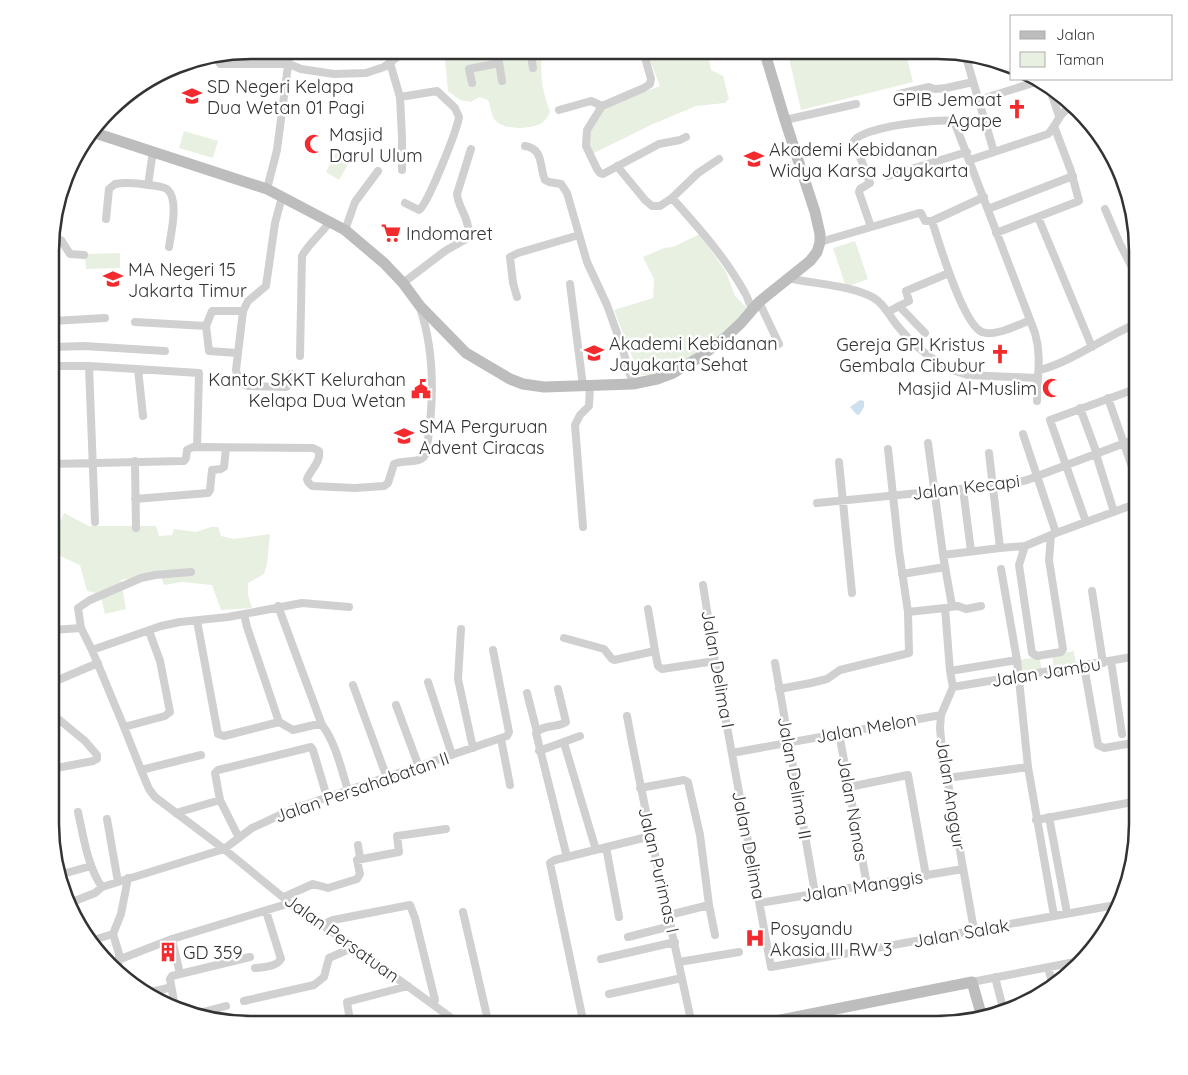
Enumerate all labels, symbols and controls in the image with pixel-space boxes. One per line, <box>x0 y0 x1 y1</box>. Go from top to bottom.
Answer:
legend <box>1010 15 1173 80</box>
text: Jalan <box>1056 25 1095 44</box>
text: Taman <box>1056 50 1104 69</box>
place label: SD Negeri Kelapa Dua Wetan 01 Pagi <box>207 75 365 119</box>
school or university icon: SD Negeri Kelapa Dua Wetan 01 Pagi <box>181 85 203 107</box>
place label: GPIB Jemaat Agape <box>893 88 1002 132</box>
church icon: GPIB Jemaat Agape <box>1006 98 1028 120</box>
place label: Masjid Darul Ulum <box>329 123 423 167</box>
mosque icon: Masjid Darul Ulum <box>303 133 325 155</box>
place label: Akademi Kebidanan Widya Karsa Jayakarta <box>769 138 968 182</box>
school or university icon: Akademi Kebidanan Widya Karsa Jayakarta <box>743 148 765 170</box>
supermarket icon: Indomaret <box>380 222 402 244</box>
place label: Indomaret <box>406 222 493 245</box>
place label: MA Negeri 15 Jakarta Timur <box>128 258 247 302</box>
school or university icon: MA Negeri 15 Jakarta Timur <box>102 268 124 290</box>
place label: Akademi Kebidanan Jayakarta Sehat <box>609 332 778 376</box>
place label: Gereja GPI Kristus Gembala Cibubur <box>836 333 985 377</box>
school or university icon: Akademi Kebidanan Jayakarta Sehat <box>583 342 605 364</box>
church icon: Gereja GPI Kristus Gembala Cibubur <box>989 343 1011 365</box>
place label: Kantor SKKT Kelurahan Kelapa Dua Wetan <box>208 368 406 412</box>
place label: Masjid Al-Muslim <box>897 377 1037 400</box>
mosque icon: Masjid Al-Muslim <box>1041 377 1063 399</box>
public building icon: Kantor SKKT Kelurahan Kelapa Dua Wetan <box>410 378 432 400</box>
place label: SMA Perguruan Advent Ciracas <box>419 415 548 459</box>
school or university icon: SMA Perguruan Advent Ciracas <box>393 425 415 447</box>
street label: Jalan Kecapi <box>911 469 1021 505</box>
street label: Jalan Delima I <box>696 608 740 730</box>
street label: Jalan Jambu <box>990 652 1102 692</box>
street label: Jalan Melon <box>814 708 918 748</box>
street label: Jalan Delima II <box>773 715 817 841</box>
street label: Jalan Anggur <box>931 736 971 852</box>
street label: Jalan Persahabatan II <box>272 746 452 828</box>
street label: Jalan Nanas <box>833 755 873 863</box>
street label: Jalan Delima <box>727 789 771 901</box>
street label: Jalan Purimas I <box>633 805 685 935</box>
street label: Jalan Manggis <box>800 865 924 907</box>
street label: Jalan Persatuan <box>280 889 404 987</box>
street label: Jalan Salak <box>911 913 1011 953</box>
place label: Posyandu Akasia III RW 3 <box>770 917 892 961</box>
hospital icon: Posyandu Akasia III RW 3 <box>744 927 766 949</box>
building icon: GD 359 <box>157 941 179 963</box>
place label: GD 359 <box>183 941 243 964</box>

